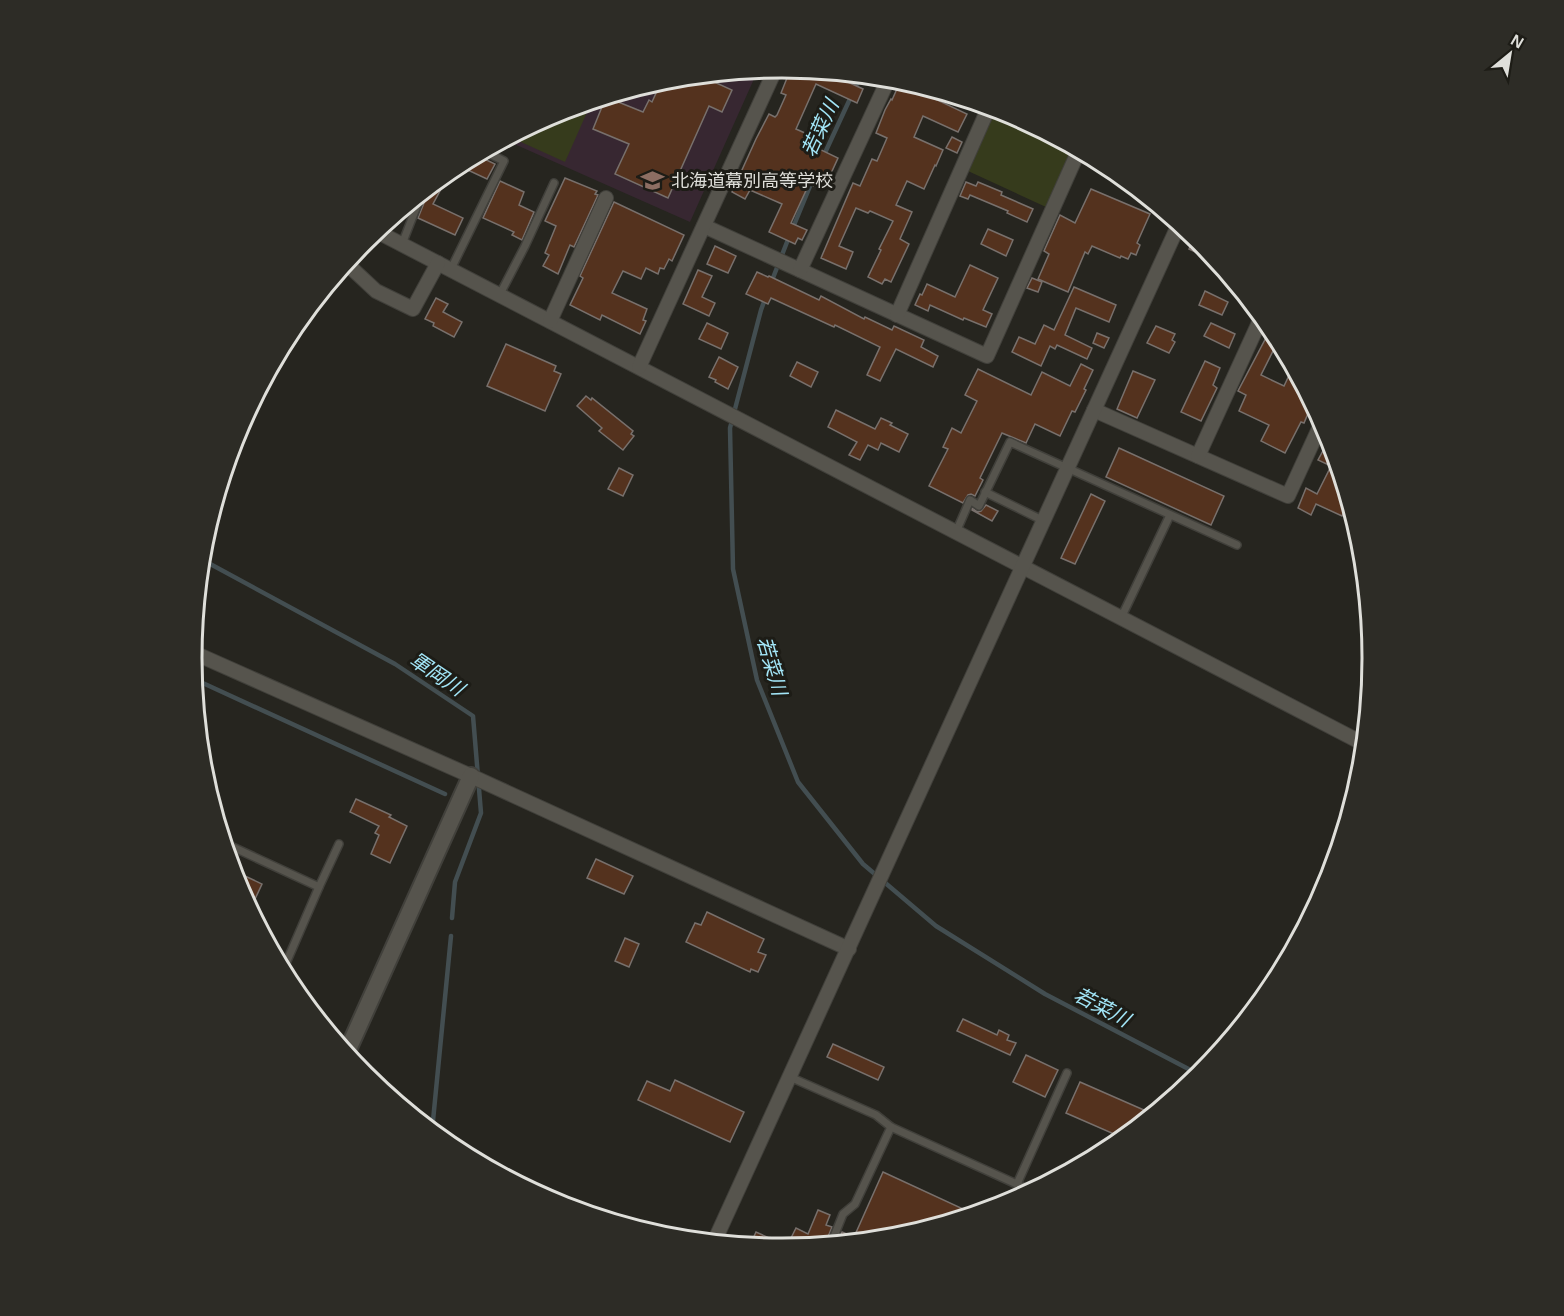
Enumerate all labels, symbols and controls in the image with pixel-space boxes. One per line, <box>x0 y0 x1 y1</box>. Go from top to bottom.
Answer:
north arrow <box>1480 24 1540 84</box>
text: N <box>1508 31 1527 52</box>
water label: 若菜川 <box>797 94 843 160</box>
school or university icon: 北海道幕別高等学校 <box>640 168 666 194</box>
place label: 北海道幕別高等学校 <box>671 171 833 191</box>
water label: 若菜川 <box>753 634 791 700</box>
water label: 軍岡川 <box>406 648 470 701</box>
water label: 若菜川 <box>1070 983 1135 1032</box>

